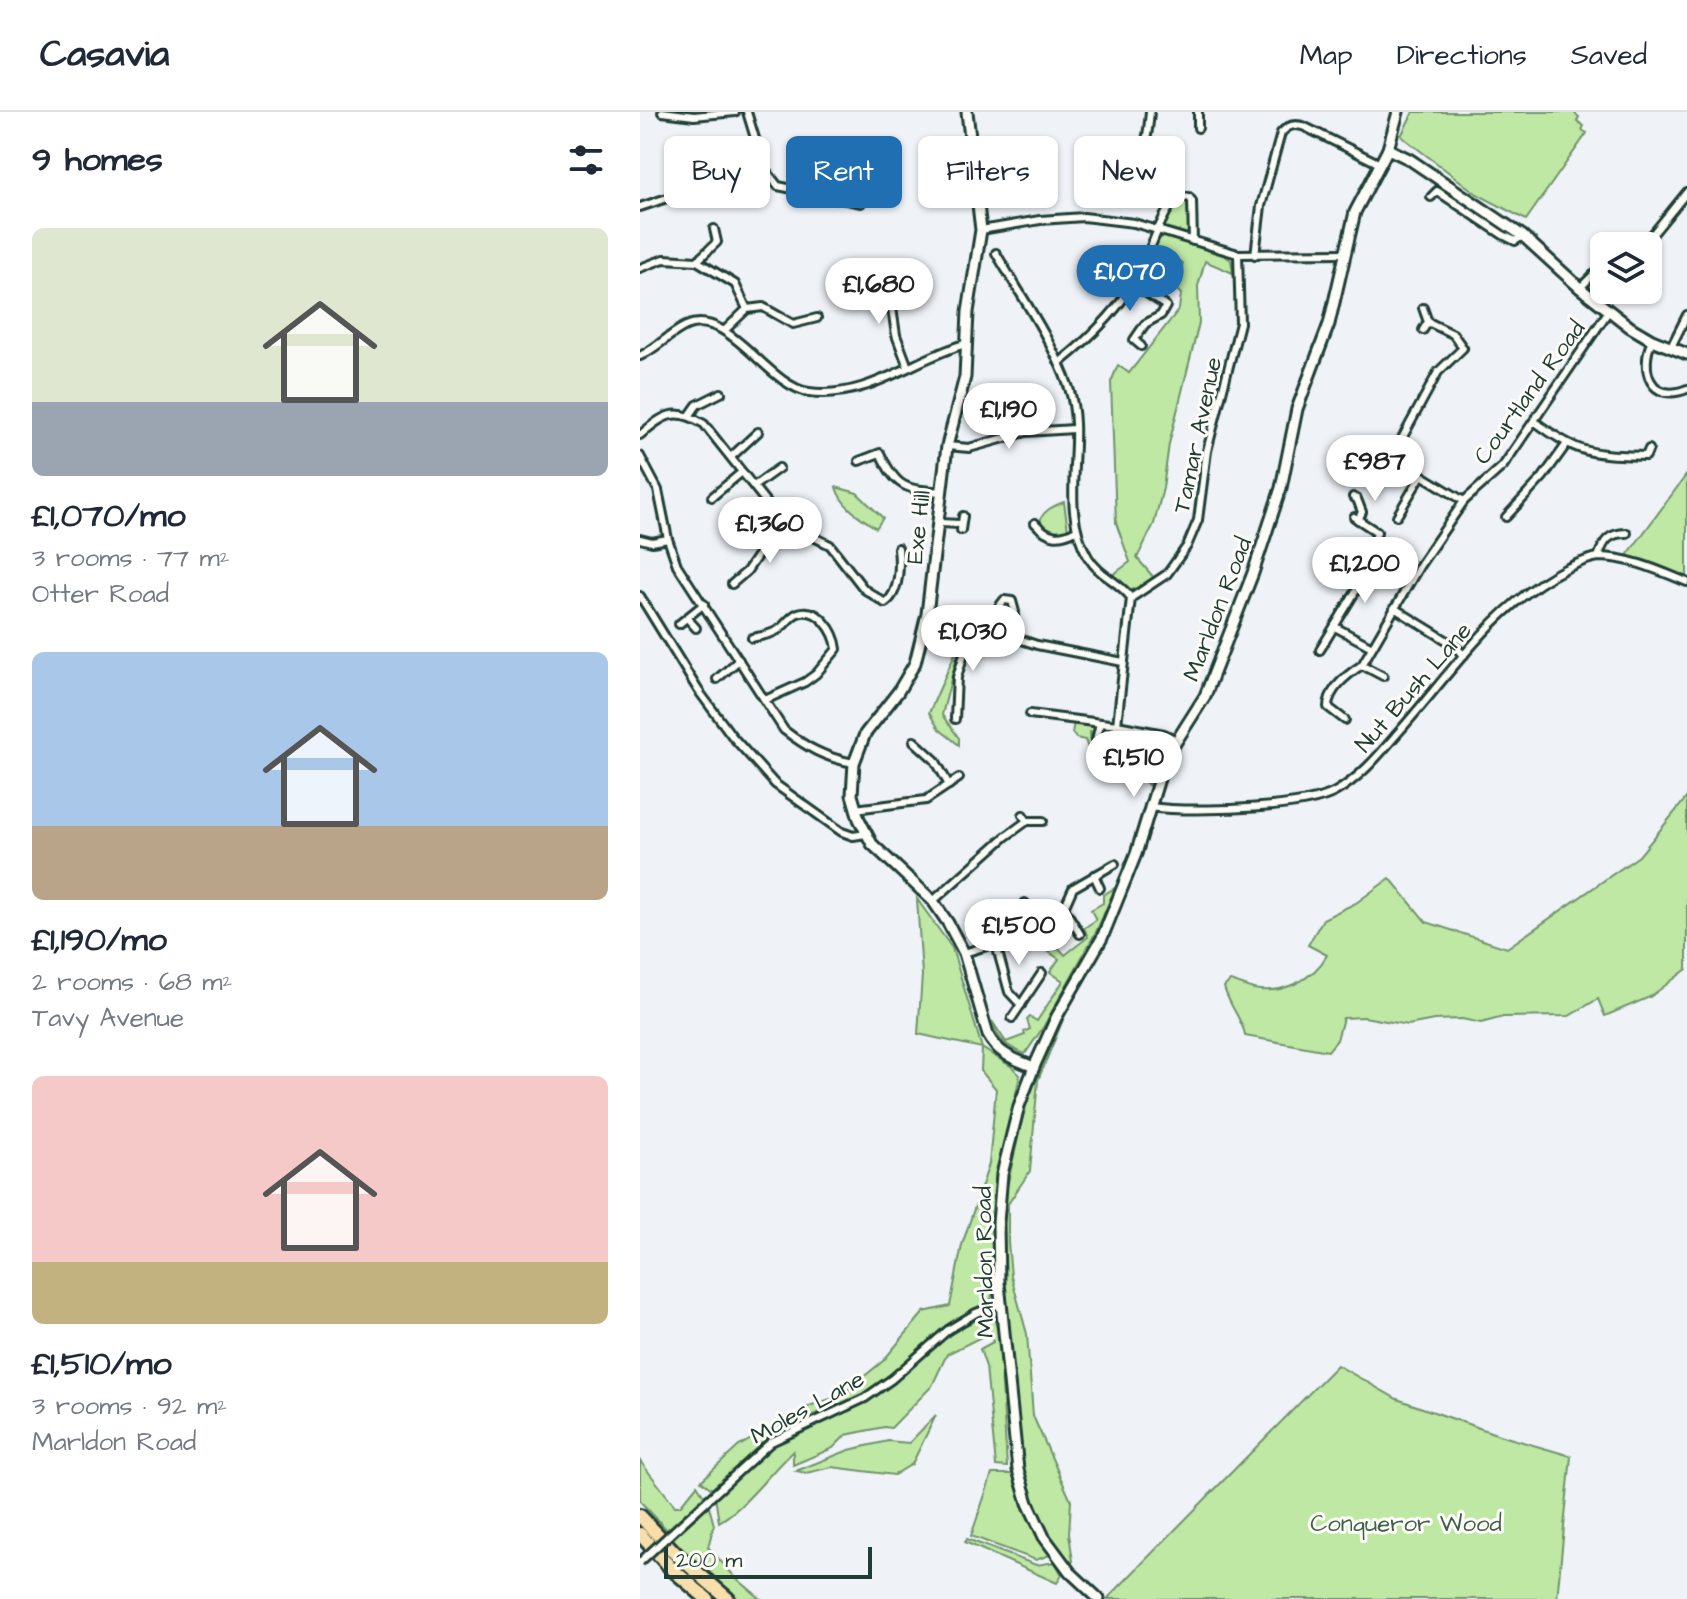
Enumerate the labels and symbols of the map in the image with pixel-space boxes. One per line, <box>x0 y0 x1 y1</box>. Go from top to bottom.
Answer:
pin: £1,070 <box>1065 245 1195 313</box>
pin: £1,680 <box>814 258 944 326</box>
street label: Courtland Road <box>1466 314 1594 472</box>
street label: Tamar Avenue <box>1165 354 1231 516</box>
pin: £1,190 <box>944 383 1074 451</box>
pin: £987 <box>1328 435 1422 503</box>
street label: Exe Hill <box>898 489 940 566</box>
pin: £1,360 <box>705 497 835 565</box>
street label: Marldon Road <box>1175 532 1261 686</box>
pin: £1,200 <box>1300 537 1430 605</box>
pin: £1,030 <box>908 605 1038 673</box>
street label: Nut Bush Lane <box>1347 615 1480 760</box>
pin: £1,510 <box>1069 731 1199 799</box>
pin: £1,500 <box>954 899 1084 967</box>
street label: Marldon Road <box>967 1186 1003 1338</box>
street label: Moles Lane <box>744 1363 871 1453</box>
park label: Conqueror Wood <box>1310 1507 1502 1541</box>
scale bar <box>664 1543 872 1579</box>

